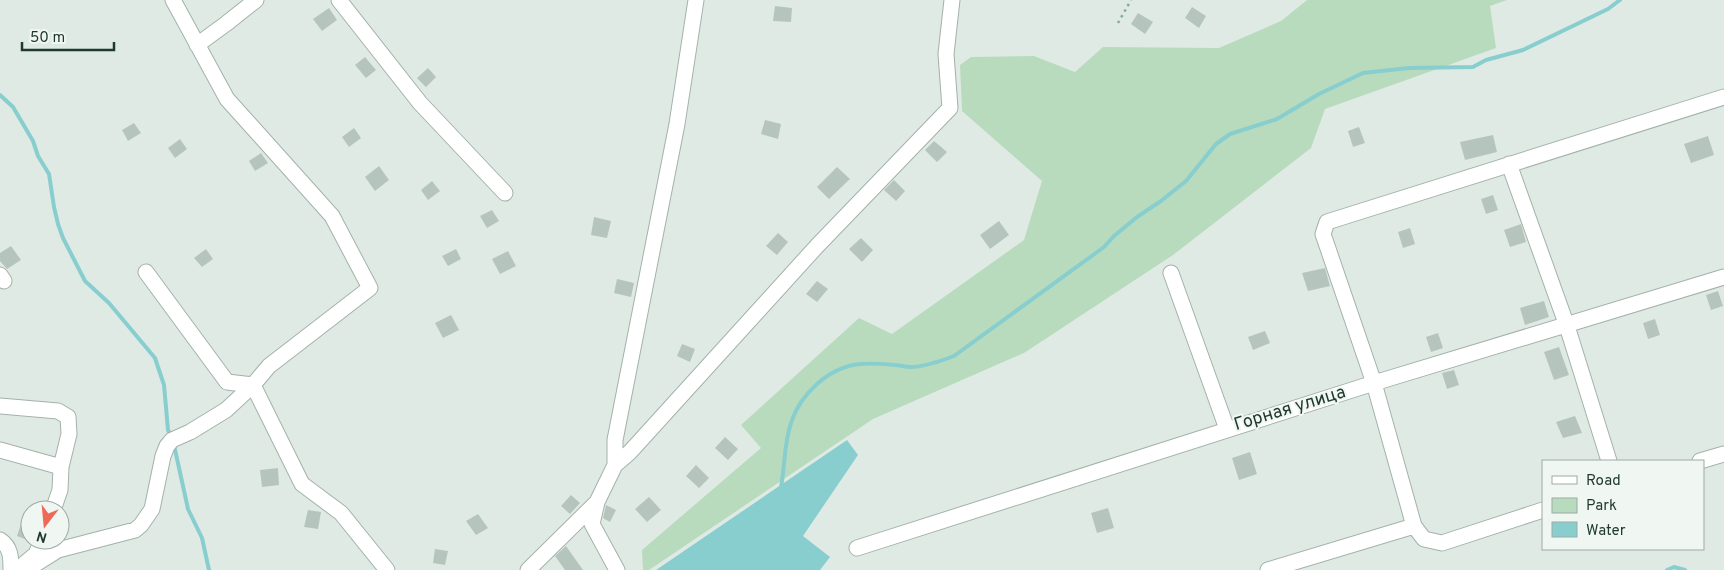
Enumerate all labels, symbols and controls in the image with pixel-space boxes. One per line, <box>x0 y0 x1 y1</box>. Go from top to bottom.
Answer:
scale bar <box>22 20 115 52</box>
text: 50 m <box>30 29 65 48</box>
street label: Горная улица <box>1231 381 1349 437</box>
legend <box>1542 460 1704 550</box>
text: Road <box>1586 472 1621 491</box>
text: Park <box>1586 497 1617 516</box>
north arrow <box>20 500 70 550</box>
text: Water <box>1586 522 1626 541</box>
text: N <box>35 526 49 546</box>

